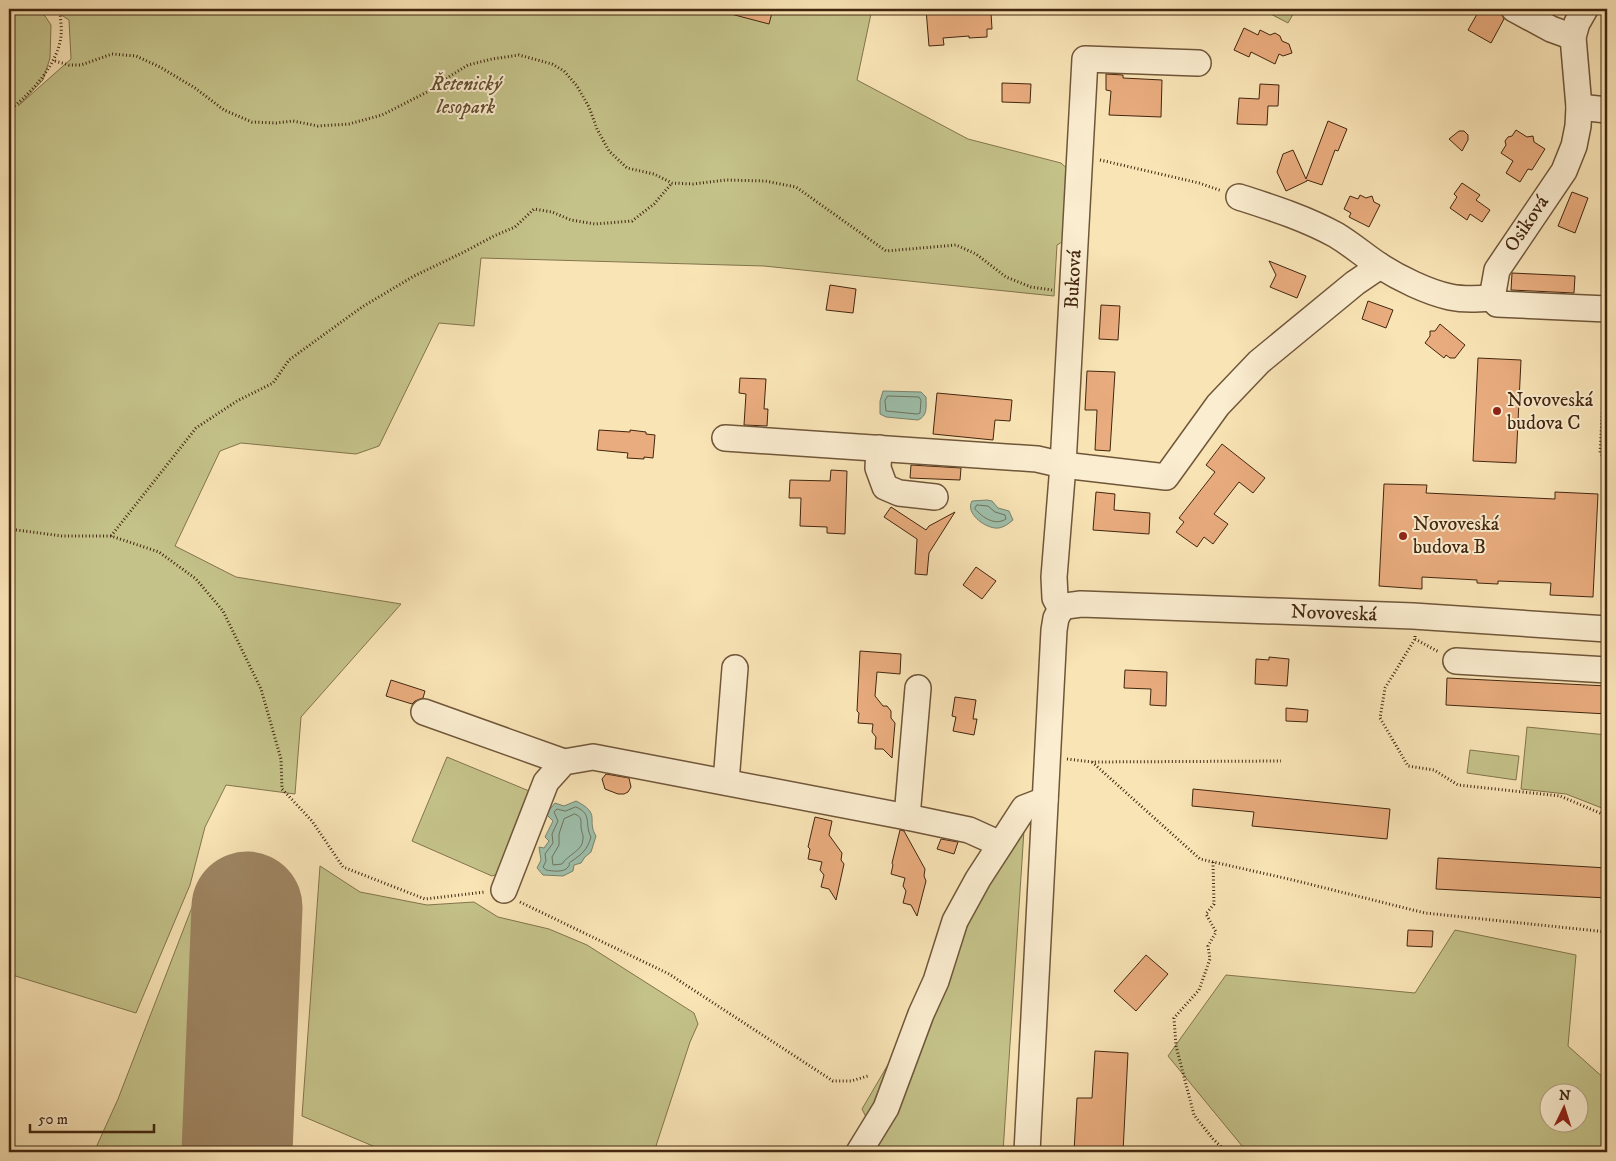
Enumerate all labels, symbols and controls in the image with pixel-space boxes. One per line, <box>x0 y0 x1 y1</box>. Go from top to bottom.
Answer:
park label: Řetenický lesopark <box>429 71 504 120</box>
street label: Osiková <box>1499 191 1555 257</box>
street label: Buková <box>1059 249 1087 309</box>
place label: Novoveská budova C <box>1507 388 1594 436</box>
marker: Novoveská budova C <box>1491 405 1503 417</box>
place label: Novoveská budova B <box>1413 512 1500 560</box>
marker: Novoveská budova B <box>1397 530 1409 542</box>
street label: Novoveská <box>1290 599 1378 627</box>
north arrow <box>1538 1084 1588 1134</box>
text: N <box>1558 1087 1572 1105</box>
scale bar <box>30 1101 154 1133</box>
text: 50 m <box>38 1110 68 1129</box>

